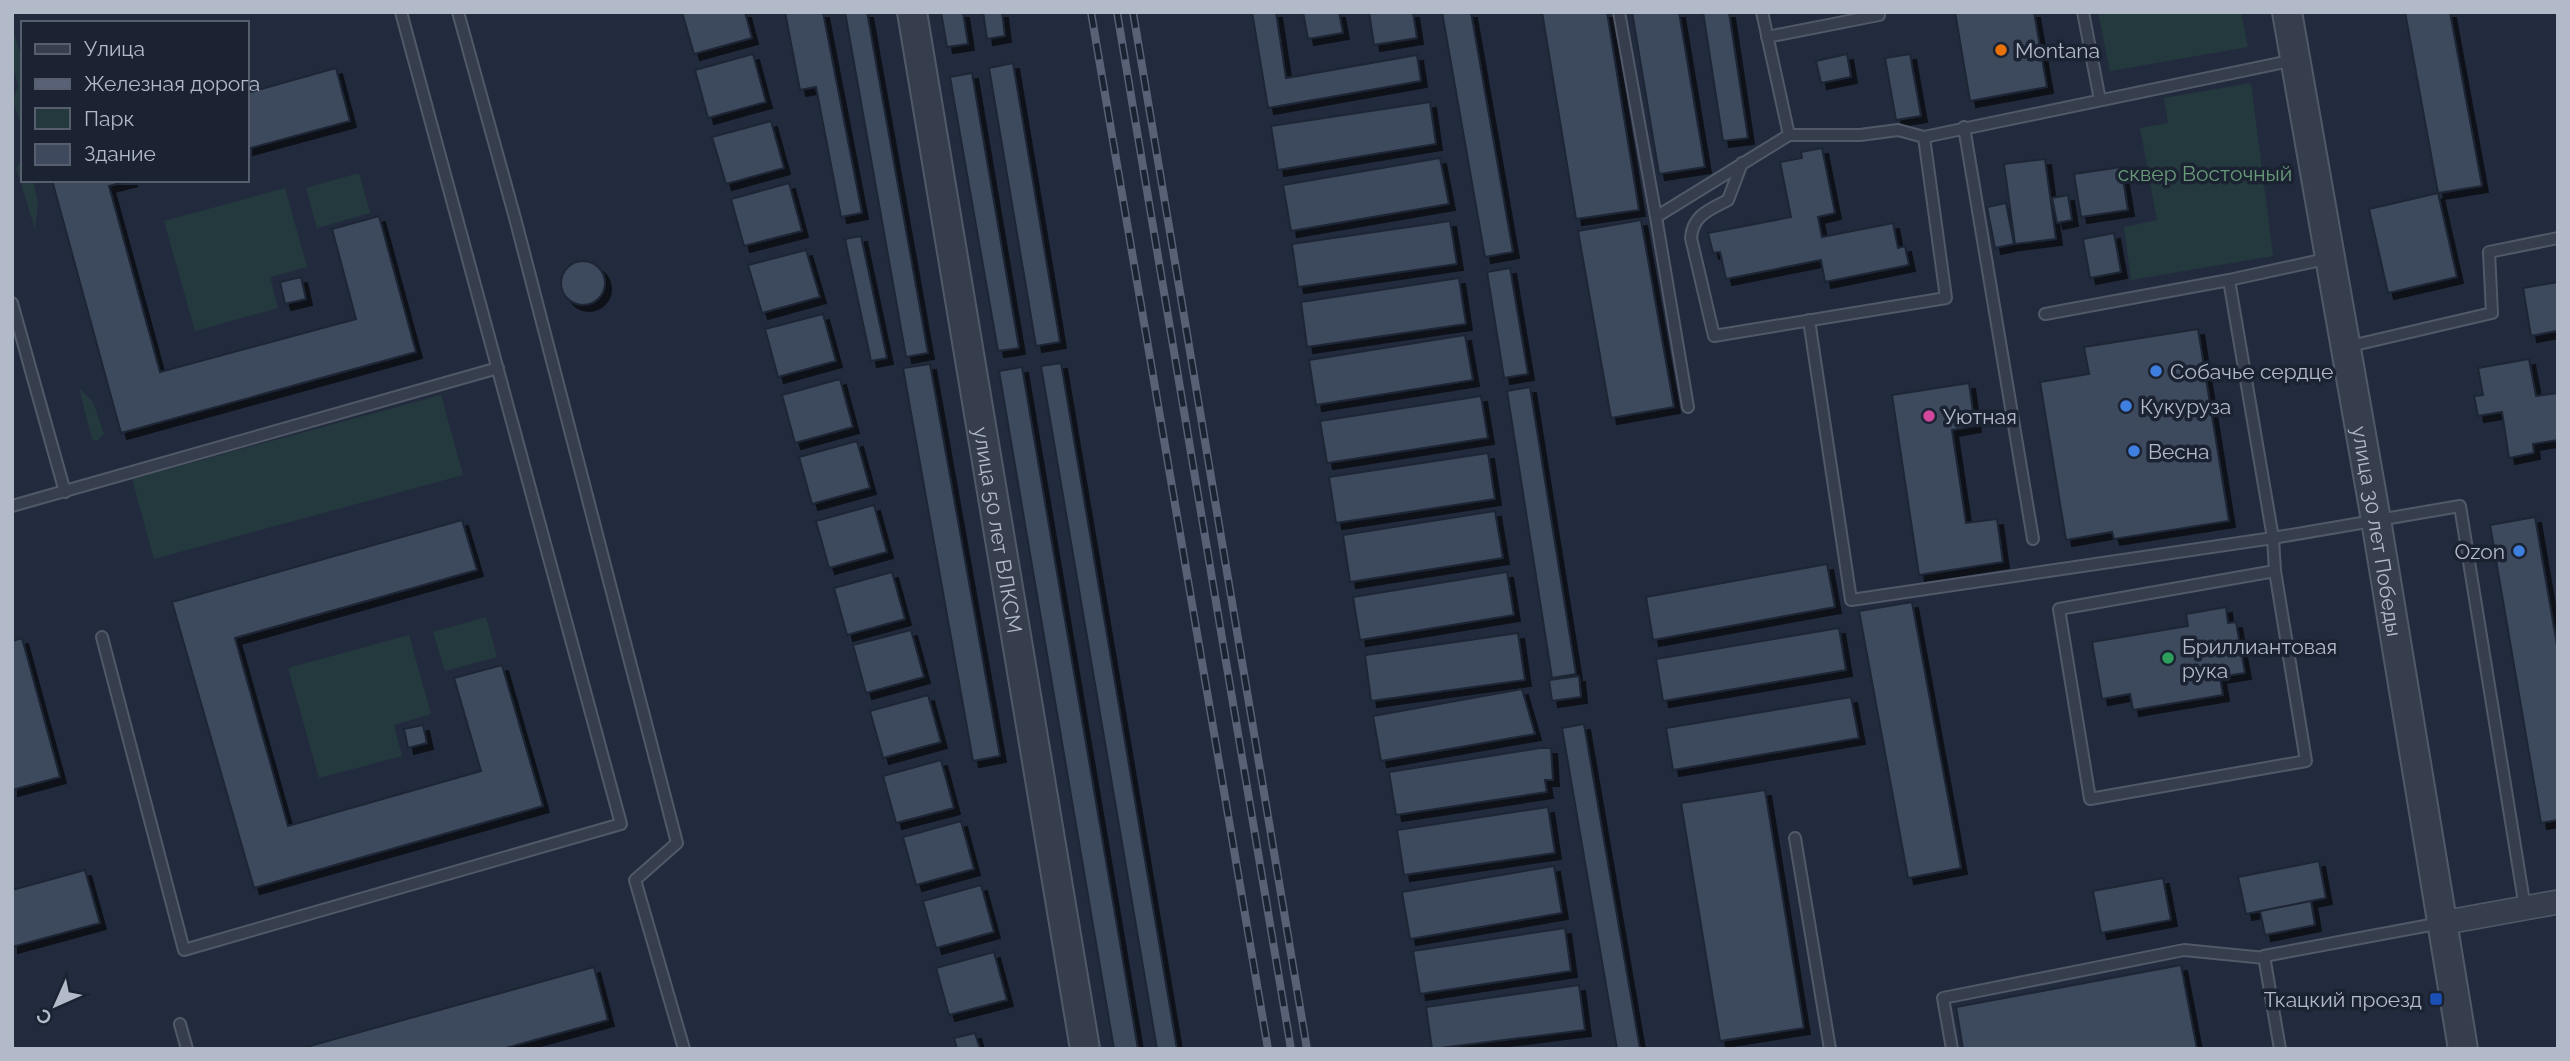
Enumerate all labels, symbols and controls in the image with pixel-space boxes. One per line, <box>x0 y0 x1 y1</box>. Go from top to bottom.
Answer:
legend <box>21 21 248 182</box>
text: Улица <box>84 36 145 61</box>
place label: Montana <box>2015 38 2100 63</box>
marker: Montana <box>1993 42 2009 58</box>
text: Железная дорога <box>84 71 260 96</box>
text: Парк <box>84 106 134 131</box>
text: Здание <box>84 141 156 166</box>
park label: сквер Восточный <box>2118 161 2292 186</box>
place label: Собачье сердце <box>2170 359 2333 384</box>
marker: Собачье сердце <box>2148 363 2164 379</box>
place label: Кукуруза <box>2140 394 2231 419</box>
marker: Кукуруза <box>2118 398 2134 414</box>
place label: Уютная <box>1943 404 2017 429</box>
marker: Уютная <box>1921 408 1937 424</box>
street label: улица 30 лет Победы <box>2347 424 2407 638</box>
street label: улица 50 лет ВЛКСМ <box>969 425 1028 635</box>
place label: Весна <box>2148 439 2210 464</box>
marker: Весна <box>2126 443 2142 459</box>
place label: Ozon <box>2454 539 2505 564</box>
marker: Ozon <box>2511 543 2527 559</box>
place label: Бриллиантовая рука <box>2182 634 2337 683</box>
marker: Бриллиантовая рука <box>2160 650 2176 666</box>
north arrow <box>21 970 91 1040</box>
place label: Ткацкий проезд <box>2264 987 2422 1012</box>
marker: Ткацкий проезд <box>2428 991 2444 1007</box>
text: С <box>32 1005 56 1029</box>

